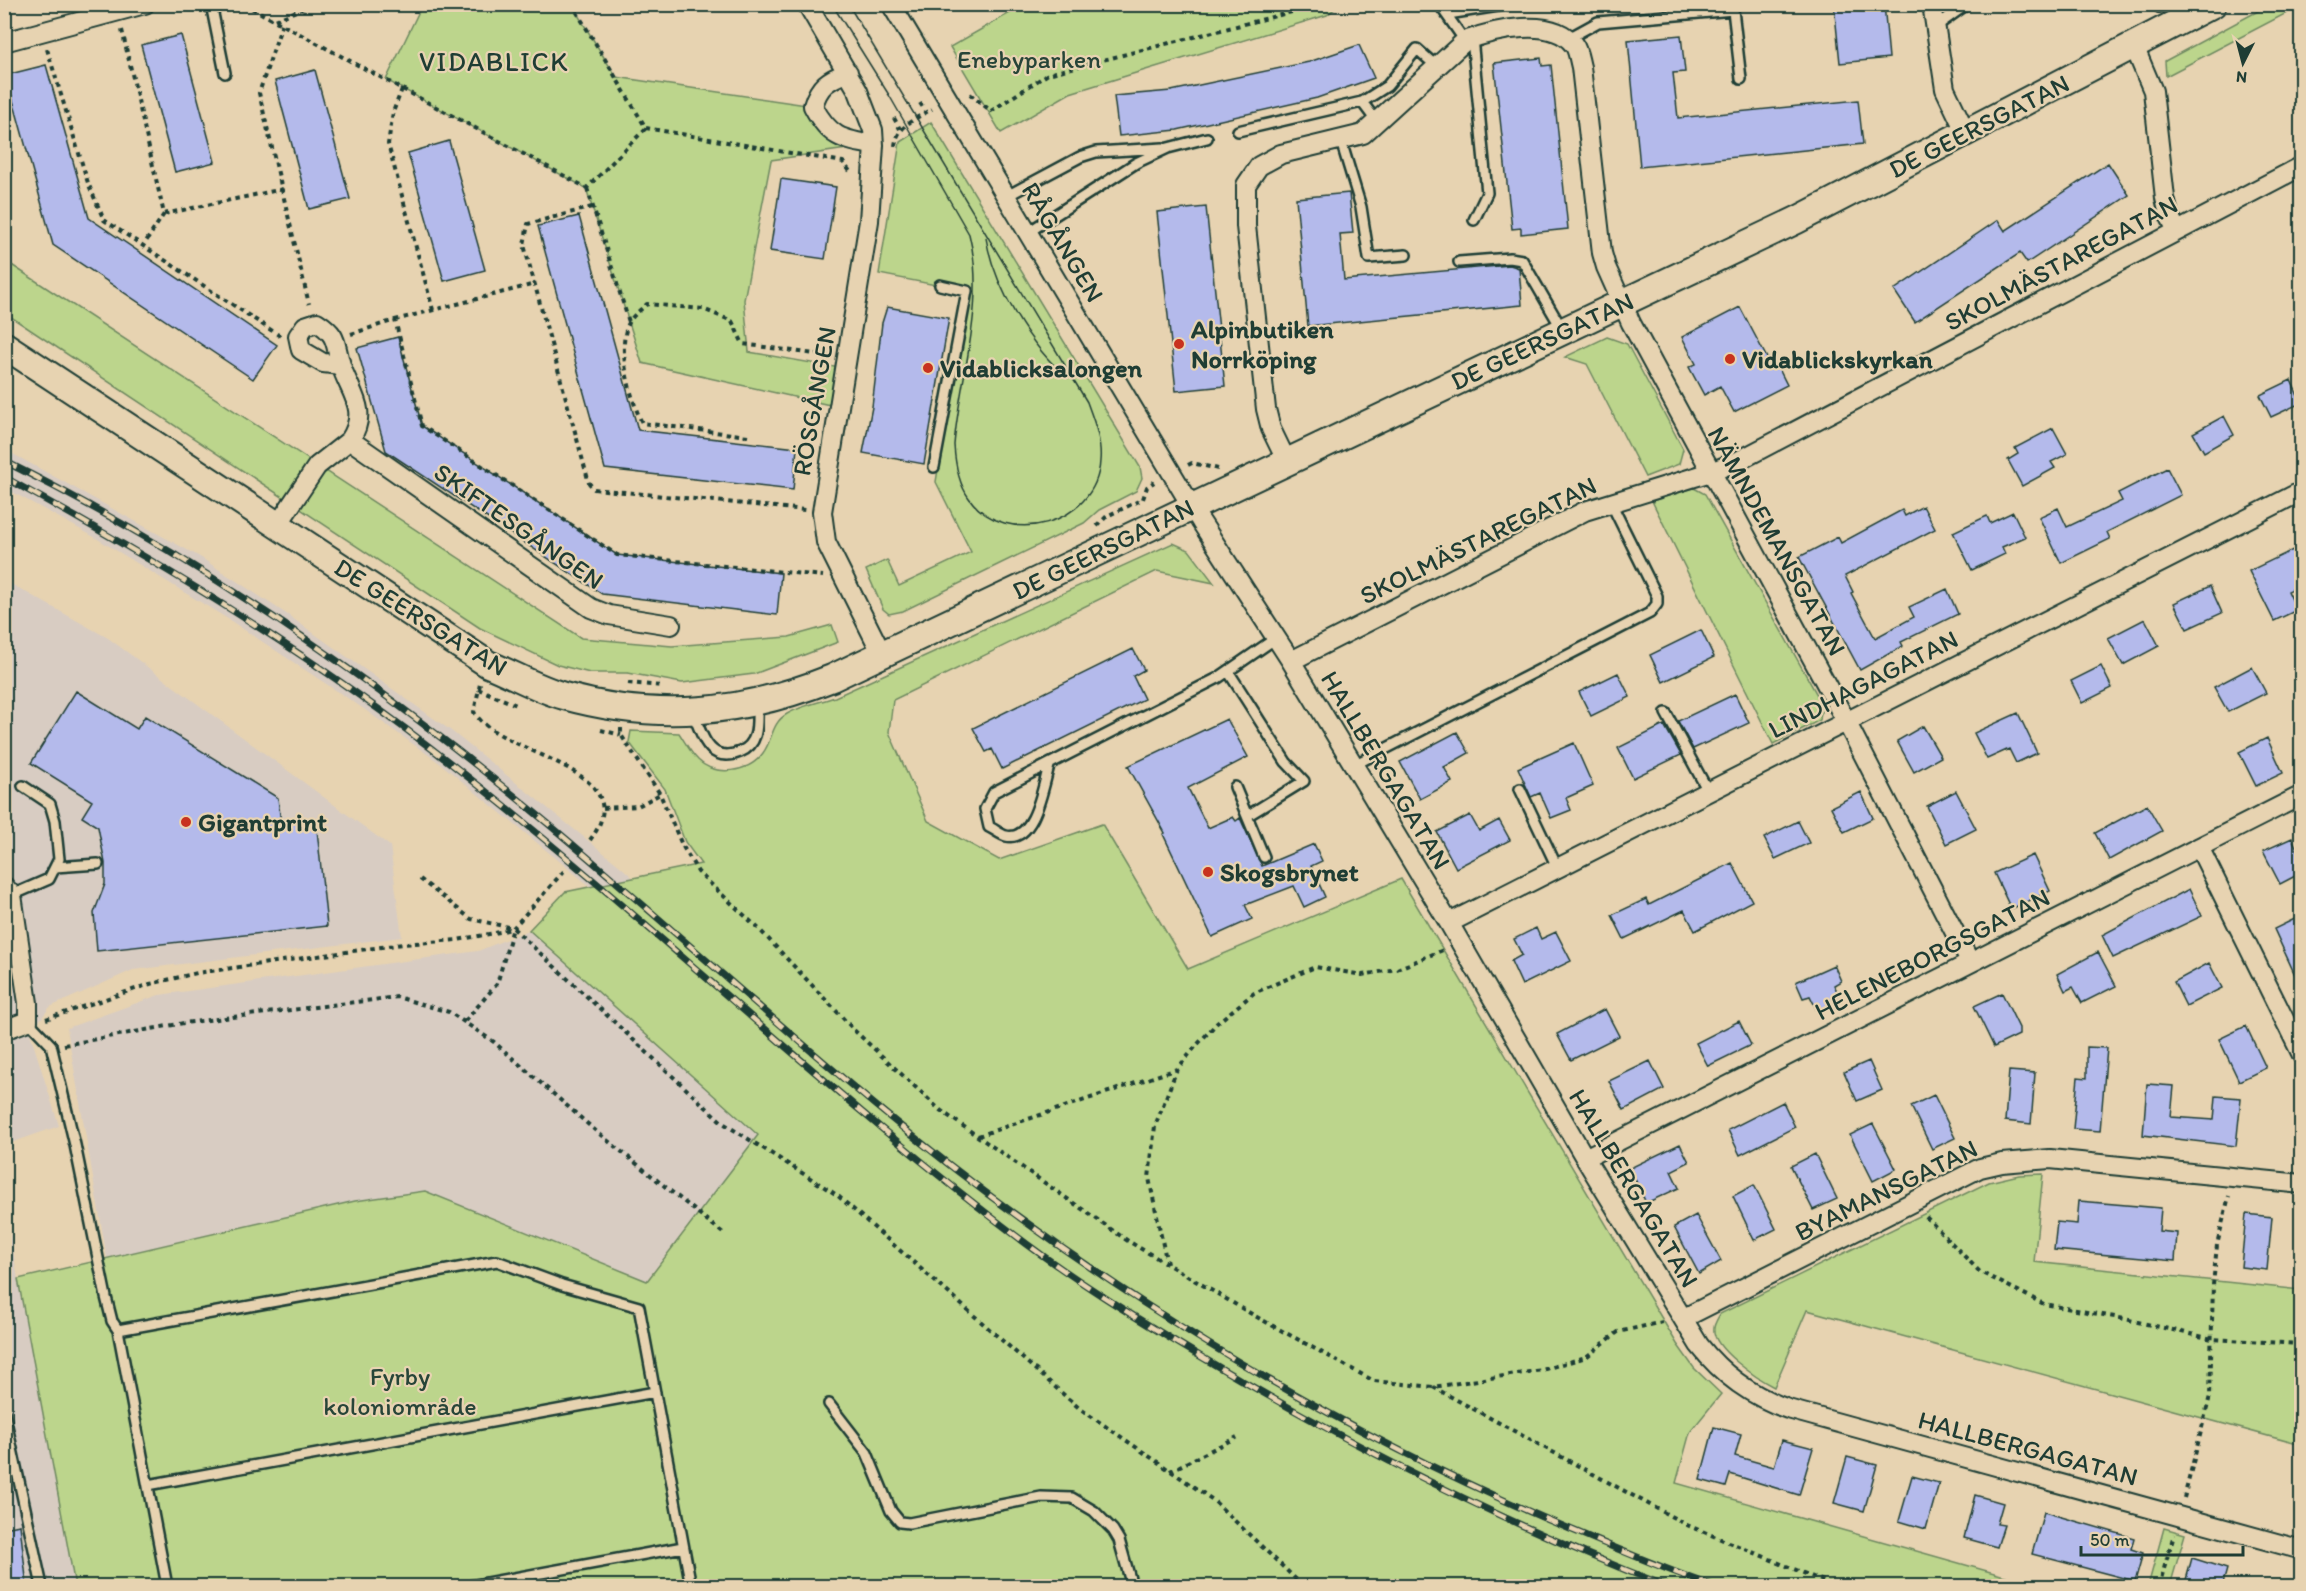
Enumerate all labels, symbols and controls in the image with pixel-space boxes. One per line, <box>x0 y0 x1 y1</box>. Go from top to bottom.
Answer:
north arrow <box>2213 33 2273 93</box>
park label: Enebyparken <box>957 43 1101 75</box>
district label: VIDABLICK <box>419 45 569 78</box>
street label: DE GEERSGATAN <box>1883 67 2075 185</box>
text: N <box>2235 67 2248 87</box>
street label: RÅGÅNGEN <box>1015 176 1111 308</box>
street label: SKOLMÄSTAREGATAN <box>1939 188 2183 338</box>
street label: DE GEERSGATAN <box>1445 285 1639 397</box>
place label: Alpinbutiken Norrköping <box>1190 313 1334 375</box>
street label: RÖSGÅNGEN <box>785 324 843 478</box>
marker: Alpinbutiken Norrköping <box>1172 337 1186 351</box>
place label: Vidablickskyrkan <box>1742 343 1933 375</box>
place label: Vidablicksalongen <box>940 352 1143 384</box>
marker: Vidablickskyrkan <box>1723 352 1737 366</box>
marker: Vidablicksalongen <box>921 361 935 375</box>
street label: NÄMNDEMANSGATAN <box>1701 421 1853 661</box>
street label: SKIFTESGÅNGEN <box>428 456 610 596</box>
street label: SKOLMÄSTAREGATAN <box>1354 469 1602 611</box>
street label: DE GEERSGATAN <box>1007 491 1199 607</box>
street label: DE GEERSGATAN <box>328 551 514 683</box>
street label: LINDHAGAGATAN <box>1763 622 1963 746</box>
street label: HALLBERGAGATAN <box>1314 665 1458 875</box>
place label: Gigantprint <box>198 806 327 838</box>
marker: Gigantprint <box>179 815 193 829</box>
place label: Skogsbrynet <box>1220 856 1359 888</box>
marker: Skogsbrynet <box>1201 865 1215 879</box>
street label: HELENEBORGSGATAN <box>1809 881 2055 1027</box>
street label: HALLBERGAGATAN <box>1562 1083 1706 1293</box>
street label: BYAMANSGATAN <box>1789 1132 1983 1248</box>
park label: Fyrby koloniområde <box>323 1360 477 1422</box>
street label: HALLBERGAGATAN <box>1915 1403 2141 1493</box>
scale bar <box>2081 1519 2243 1557</box>
text: 50 m <box>2090 1529 2130 1551</box>

